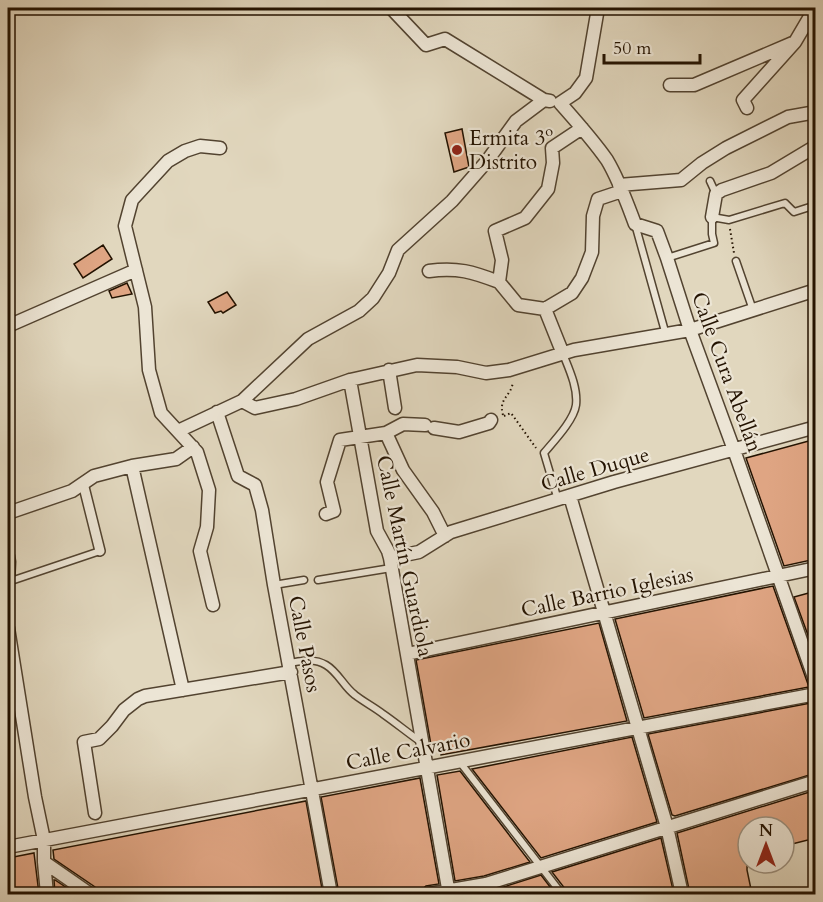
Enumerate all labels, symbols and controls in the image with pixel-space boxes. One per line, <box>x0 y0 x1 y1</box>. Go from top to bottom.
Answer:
scale bar <box>604 27 700 65</box>
text: 50 m <box>613 36 652 61</box>
place label: Ermita 3º Distrito <box>469 124 553 177</box>
marker: Ermita 3º Distrito <box>450 143 464 157</box>
street label: Calle Cura Abellán <box>684 288 769 456</box>
street label: Calle Duque <box>537 440 653 499</box>
street label: Calle Martín Guardiola <box>369 453 440 660</box>
street label: Calle Barrio Iglesias <box>518 560 696 625</box>
street label: Calle Pasos <box>281 593 328 695</box>
street label: Calle Calvario <box>343 725 473 778</box>
north arrow <box>736 815 796 875</box>
text: N <box>759 820 773 842</box>

